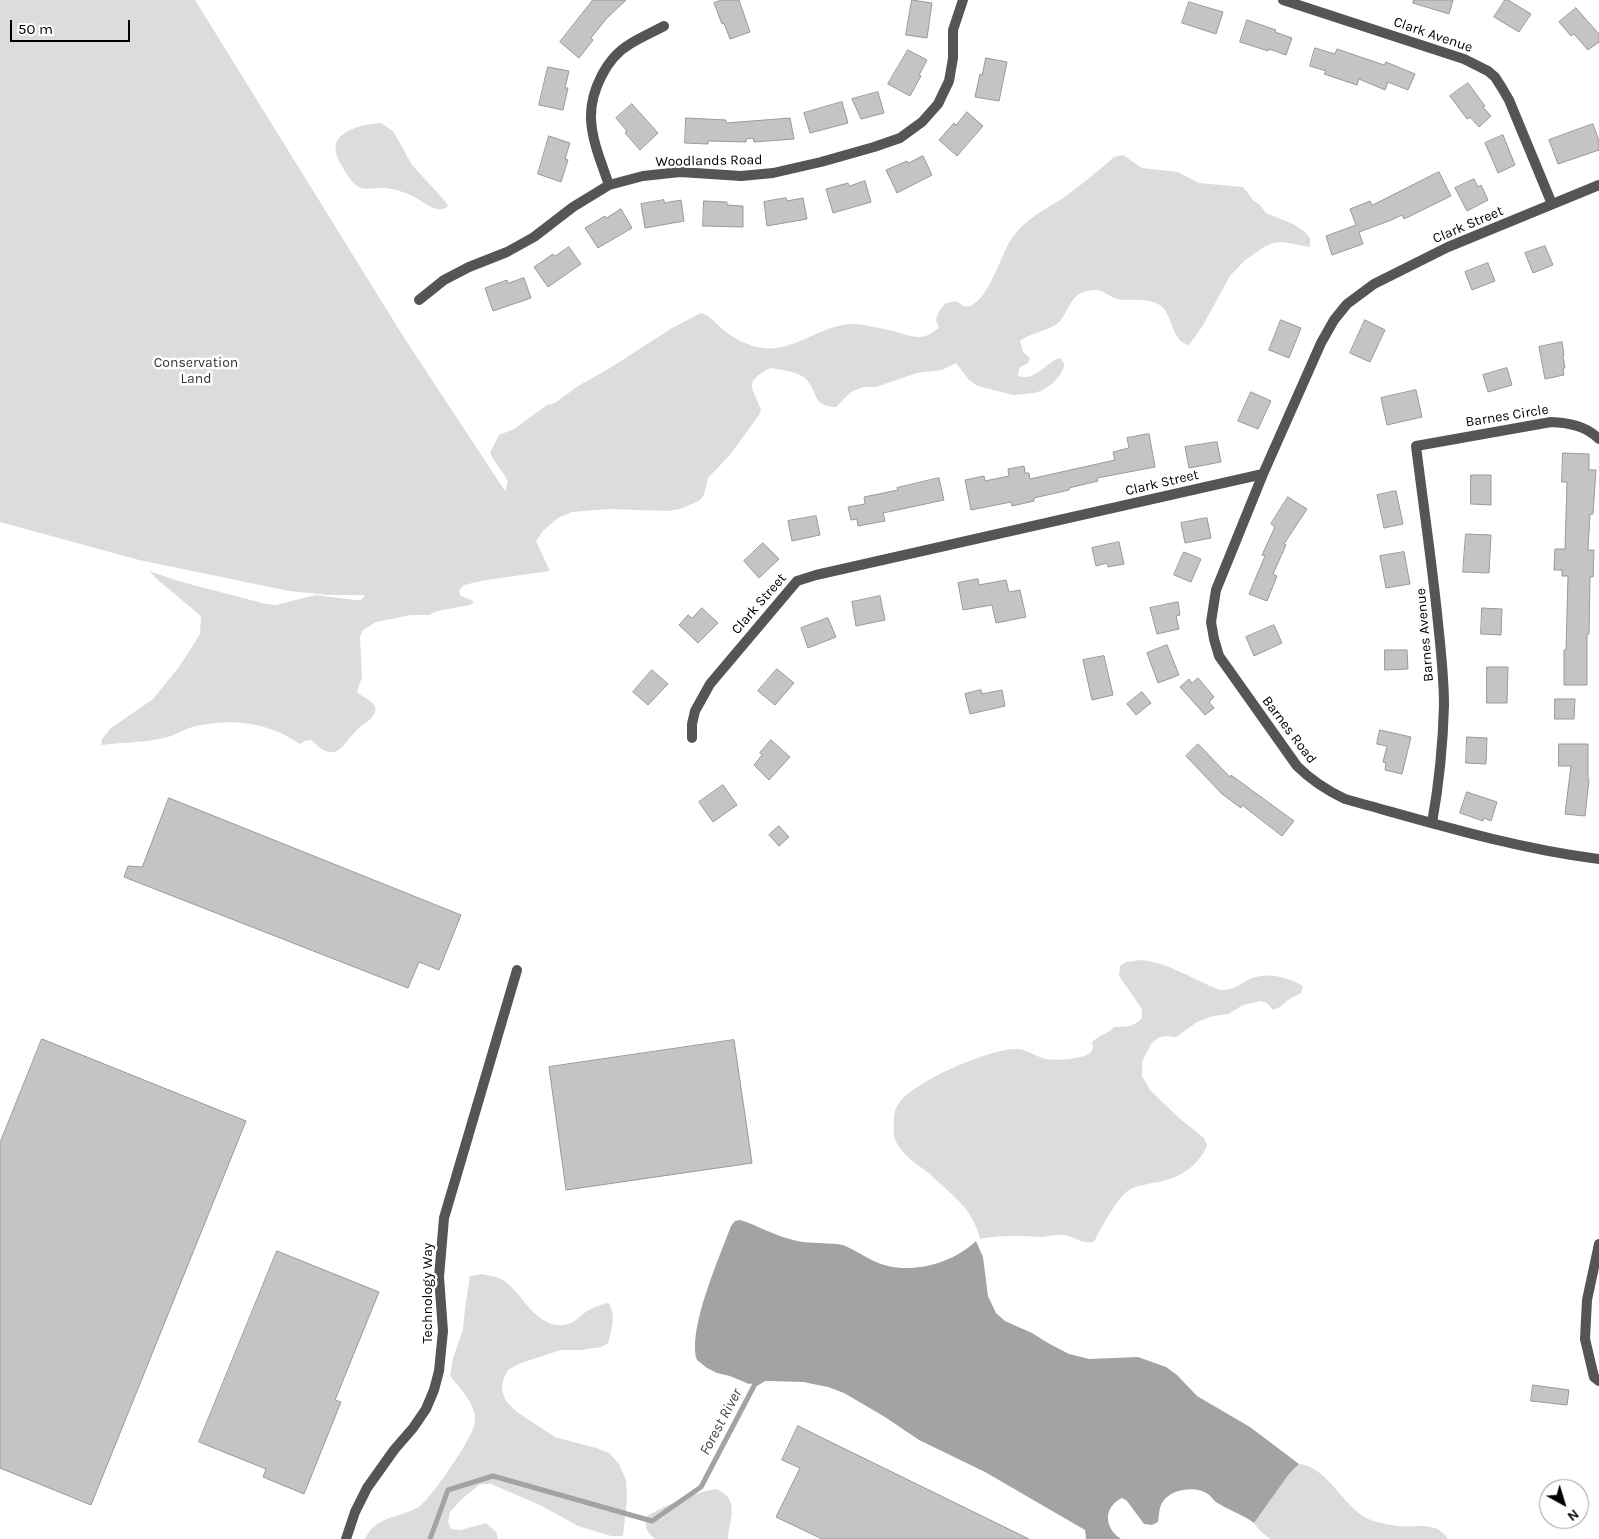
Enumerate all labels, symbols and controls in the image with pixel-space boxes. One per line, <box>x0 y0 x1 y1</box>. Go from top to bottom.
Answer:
scale bar <box>12 10 132 42</box>
street label: Clark Avenue <box>1391 14 1475 56</box>
text: 50 m <box>18 20 53 38</box>
street label: Woodlands Road <box>655 152 763 170</box>
street label: Clark Street <box>1430 203 1506 247</box>
park label: Conservation Land <box>154 355 238 388</box>
street label: Barnes Circle <box>1464 401 1550 431</box>
street label: Clark Street <box>1124 466 1200 500</box>
street label: Clark Street <box>728 570 790 638</box>
street label: Barnes Avenue <box>1413 588 1437 682</box>
street label: Barnes Road <box>1258 693 1320 767</box>
street label: Technology Way <box>420 1243 436 1343</box>
water label: Forest River <box>696 1386 746 1458</box>
north arrow <box>1539 1479 1589 1529</box>
text: N <box>1564 1505 1582 1525</box>

